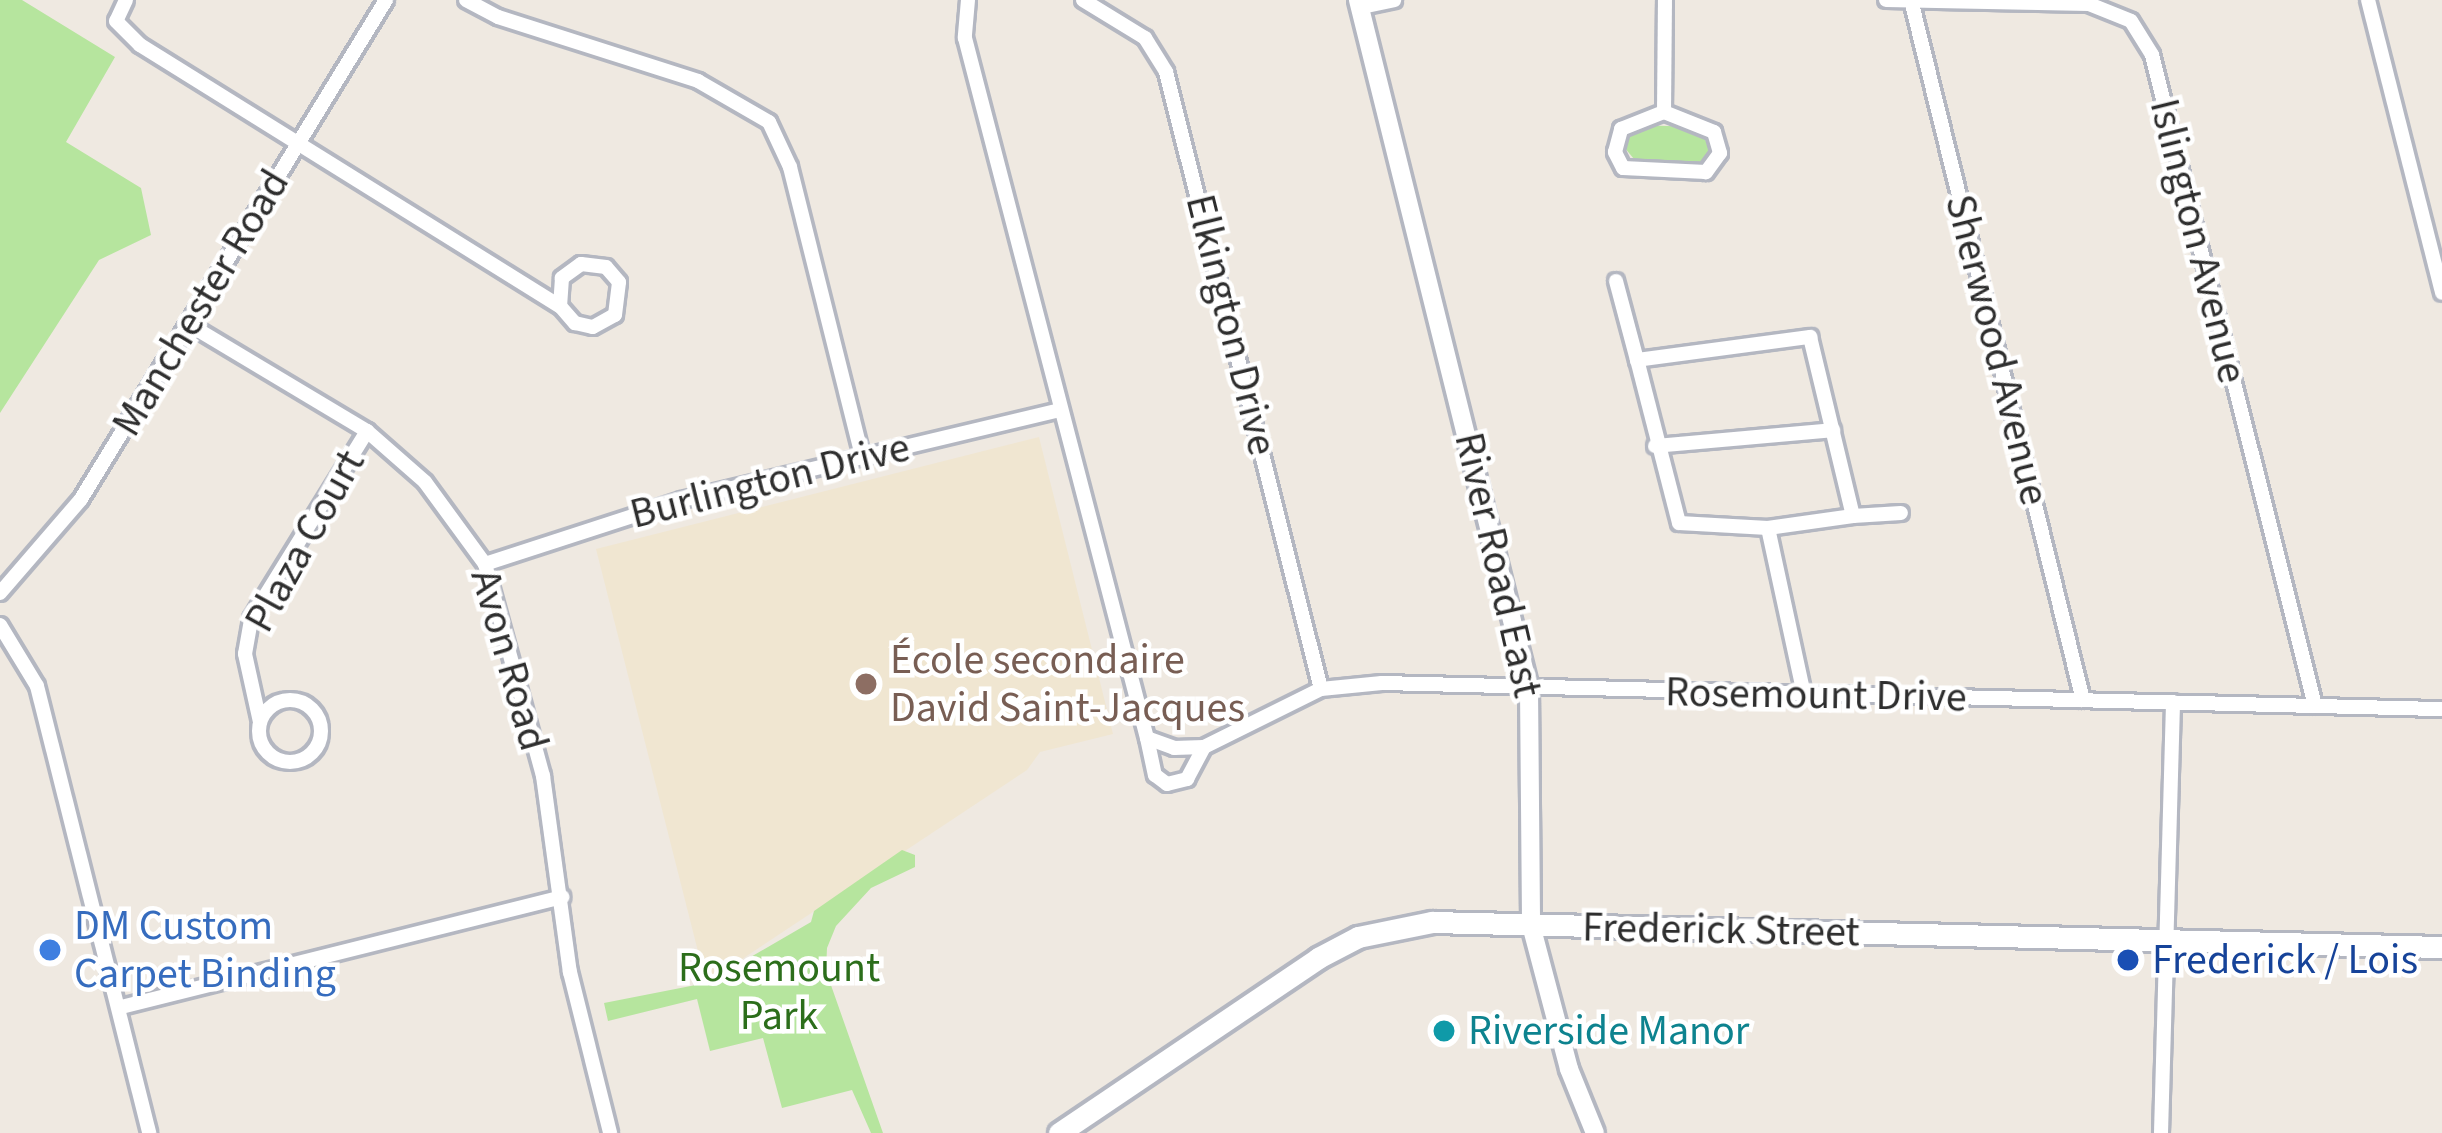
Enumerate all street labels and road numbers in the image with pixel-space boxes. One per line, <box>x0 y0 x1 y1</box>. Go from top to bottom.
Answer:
street label: Islington Avenue <box>2138 94 2258 388</box>
street label: Manchester Road <box>102 161 300 445</box>
street label: Elkington Drive <box>1174 189 1288 461</box>
street label: Sherwood Avenue <box>1934 190 2060 510</box>
street label: Burlington Drive <box>625 422 915 540</box>
street label: River Road East <box>1443 428 1553 702</box>
street label: Plaza Court <box>234 441 376 641</box>
street label: Avon Road <box>459 564 559 756</box>
street label: Rosemount Drive <box>1665 667 1967 723</box>
street label: Frederick Street <box>1582 902 1860 958</box>

